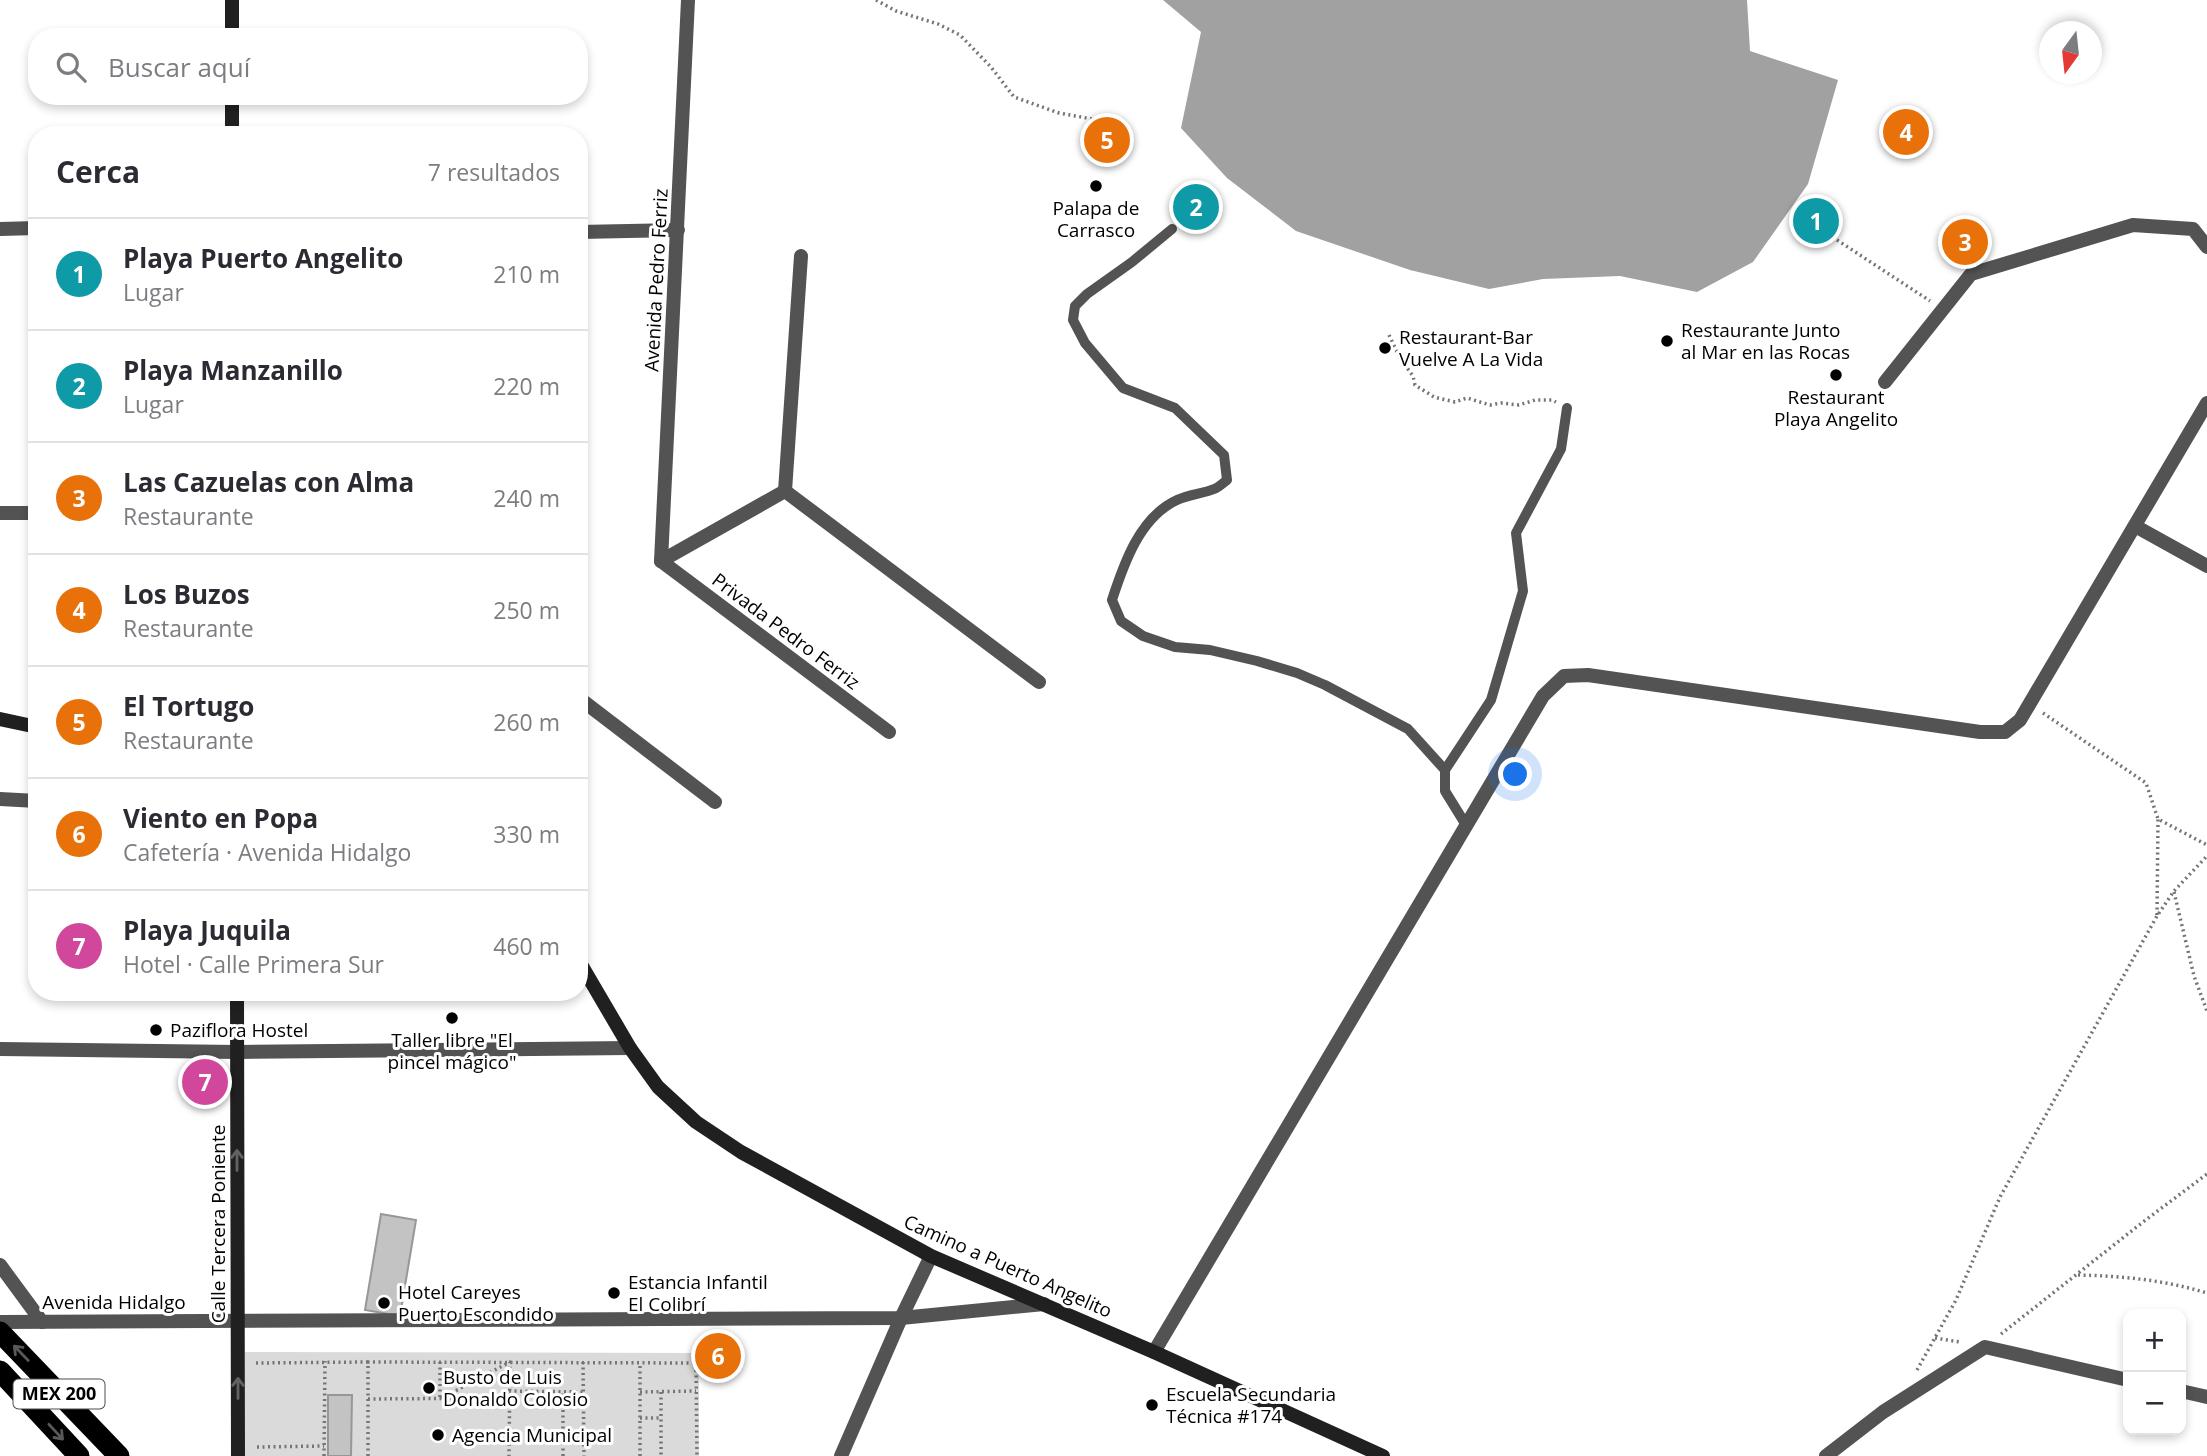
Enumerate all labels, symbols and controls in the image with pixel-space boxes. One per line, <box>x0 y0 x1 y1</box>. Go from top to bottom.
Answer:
north arrow <box>2039 21 2102 84</box>
search box <box>28 28 588 105</box>
icon: search <box>52 48 90 86</box>
text: Buscar aquí <box>108 49 250 85</box>
pin: 4 <box>1883 106 1929 158</box>
pin: 5 <box>1084 114 1130 166</box>
text: Cerca <box>56 151 140 192</box>
text: 7 resultados <box>428 156 560 188</box>
marker: Palapa de Carrasco <box>1088 178 1104 194</box>
pin: 2 <box>1173 181 1219 233</box>
street label: Avenida Pedro Ferriz <box>638 188 674 372</box>
place label: Palapa de Carrasco <box>1053 195 1139 243</box>
pin: 1 <box>1793 195 1839 247</box>
pin: 3 <box>1942 216 1988 268</box>
text: Playa Puerto Angelito <box>123 240 403 276</box>
text: 1 <box>72 258 86 290</box>
text: 210 m <box>493 258 560 290</box>
text: Lugar <box>123 276 184 308</box>
place label: Restaurante Junto al Mar en las Rocas <box>1681 317 1850 365</box>
place label: Restaurant-Bar Vuelve A La Vida <box>1399 324 1543 372</box>
marker: Restaurante Junto al Mar en las Rocas <box>1659 333 1675 349</box>
marker: Restaurant-Bar Vuelve A La Vida <box>1377 340 1393 356</box>
text: Playa Manzanillo <box>123 352 343 388</box>
marker: Restaurant Playa Angelito <box>1828 367 1844 383</box>
text: 2 <box>72 370 86 402</box>
text: 220 m <box>493 370 560 402</box>
place label: Restaurant Playa Angelito <box>1774 384 1898 432</box>
text: Lugar <box>123 388 184 420</box>
text: Las Cazuelas con Alma <box>123 464 414 500</box>
text: 3 <box>72 482 86 514</box>
text: 240 m <box>493 482 560 514</box>
text: Restaurante <box>123 500 254 532</box>
street label: Privada Pedro Ferriz <box>707 567 865 695</box>
text: Los Buzos <box>123 576 250 612</box>
text: 4 <box>72 594 86 626</box>
text: 250 m <box>493 594 560 626</box>
text: Restaurante <box>123 612 254 644</box>
text: El Tortugo <box>123 688 254 724</box>
text: 5 <box>72 706 86 738</box>
text: 260 m <box>493 706 560 738</box>
text: Restaurante <box>123 724 254 756</box>
your location <box>1498 757 1532 791</box>
text: Viento en Popa <box>123 800 318 836</box>
text: 6 <box>72 818 86 850</box>
text: 330 m <box>493 818 560 850</box>
text: Cafetería · Avenida Hidalgo <box>123 836 411 868</box>
text: Playa Juquila <box>123 912 291 948</box>
text: 7 <box>72 930 86 962</box>
text: 460 m <box>493 930 560 962</box>
text: Hotel · Calle Primera Sur <box>123 948 384 980</box>
marker: Taller libre "El pincel mágico" <box>444 1010 460 1026</box>
place label: Paziflora Hostel <box>170 1017 308 1043</box>
marker: Paziflora Hostel <box>148 1022 164 1038</box>
place label: Taller libre "El pincel mágico" <box>388 1027 516 1075</box>
pin: 7 <box>182 1056 228 1108</box>
street label: Calle Tercera Poniente <box>205 1125 231 1323</box>
one-way arrow <box>230 1149 244 1172</box>
street label: Camino a Puerto Angelito <box>900 1208 1116 1324</box>
place label: Estancia Infantil El Colibrí <box>628 1269 768 1317</box>
place label: Hotel Careyes Puerto Escondido <box>398 1279 554 1327</box>
marker: Estancia Infantil El Colibrí <box>606 1285 622 1301</box>
street label: Avenida Hidalgo <box>42 1289 186 1315</box>
marker: Hotel Careyes Puerto Escondido <box>376 1295 392 1311</box>
map controls <box>2123 1309 2186 1435</box>
button: + <box>2123 1309 2186 1372</box>
pin: 6 <box>695 1330 741 1382</box>
one-way arrow <box>12 1345 29 1362</box>
place label: Busto de Luis Donaldo Colosio <box>443 1364 588 1412</box>
button: − <box>2123 1372 2186 1435</box>
one-way arrow <box>231 1377 245 1400</box>
road number: MEX 200 <box>14 1380 104 1408</box>
marker: Busto de Luis Donaldo Colosio <box>421 1380 437 1396</box>
place label: Escuela Secundaria Técnica #174 <box>1166 1381 1336 1429</box>
marker: Escuela Secundaria Técnica #174 <box>1144 1397 1160 1413</box>
place label: Agencia Municipal <box>452 1422 612 1448</box>
one-way arrow <box>48 1423 65 1440</box>
marker: Agencia Municipal <box>430 1427 446 1443</box>

